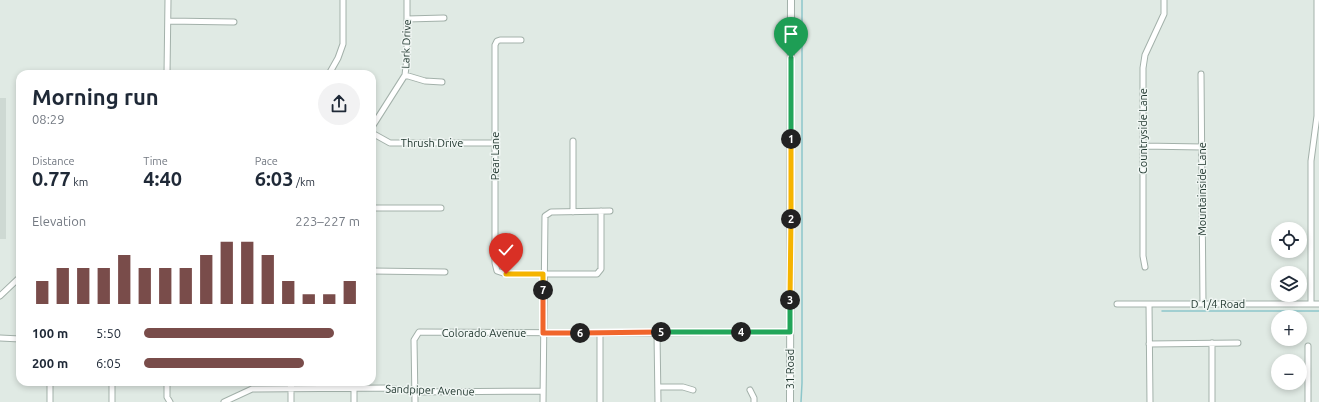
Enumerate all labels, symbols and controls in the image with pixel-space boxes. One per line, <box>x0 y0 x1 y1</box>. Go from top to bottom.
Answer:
pin <box>774 17 808 58</box>
street label: Lark Drive <box>399 19 413 69</box>
icon: arrive <box>780 23 802 45</box>
button: share <box>318 83 360 125</box>
text: Morning run <box>32 84 159 109</box>
street label: Countryside Lane <box>1137 88 1149 174</box>
text: 08:29 <box>32 112 65 126</box>
pin: 1 <box>781 129 801 149</box>
street label: Pear Lane <box>489 132 501 180</box>
text: 1 <box>788 133 794 145</box>
street label: Thrush Drive <box>401 137 463 149</box>
street label: Mountainside Lane <box>1196 142 1208 236</box>
text: Distance <box>32 155 75 167</box>
text: Time <box>143 155 168 167</box>
text: Pace <box>255 155 278 167</box>
text: 0.77 <box>32 167 71 190</box>
text: 4:40 <box>143 167 182 190</box>
text: 6:03 <box>255 167 293 190</box>
text: km <box>71 176 88 188</box>
text: /km <box>293 176 315 188</box>
pin: 2 <box>781 209 801 229</box>
text: 2 <box>788 213 794 225</box>
text: Elevation <box>32 214 86 228</box>
text: 223–227 m <box>295 214 360 228</box>
map controls <box>1271 222 1307 390</box>
button: locate <box>1271 222 1307 258</box>
pin <box>489 233 523 274</box>
icon: check <box>495 239 517 261</box>
button: layers <box>1271 266 1307 302</box>
pin: 7 <box>533 280 553 300</box>
text: 7 <box>540 284 546 296</box>
pin: 3 <box>780 290 800 310</box>
text: 3 <box>787 294 793 306</box>
street label: D 1/4 Road <box>1191 298 1245 310</box>
button: + <box>1271 310 1307 346</box>
pin: 5 <box>651 322 671 342</box>
pin: 4 <box>731 322 751 342</box>
pin: 6 <box>570 323 590 343</box>
text: 100 m <box>32 326 68 340</box>
text: 5:50 <box>96 326 121 340</box>
text: 5 <box>658 326 664 338</box>
text: 4 <box>738 326 744 338</box>
street label: Colorado Avenue <box>442 327 526 339</box>
text: 6 <box>577 327 583 339</box>
street label: 31 Road <box>784 349 796 389</box>
button: − <box>1271 354 1307 390</box>
text: 200 m <box>32 356 68 370</box>
text: 6:05 <box>96 356 121 370</box>
street label: Sandpiper Avenue <box>385 382 475 398</box>

